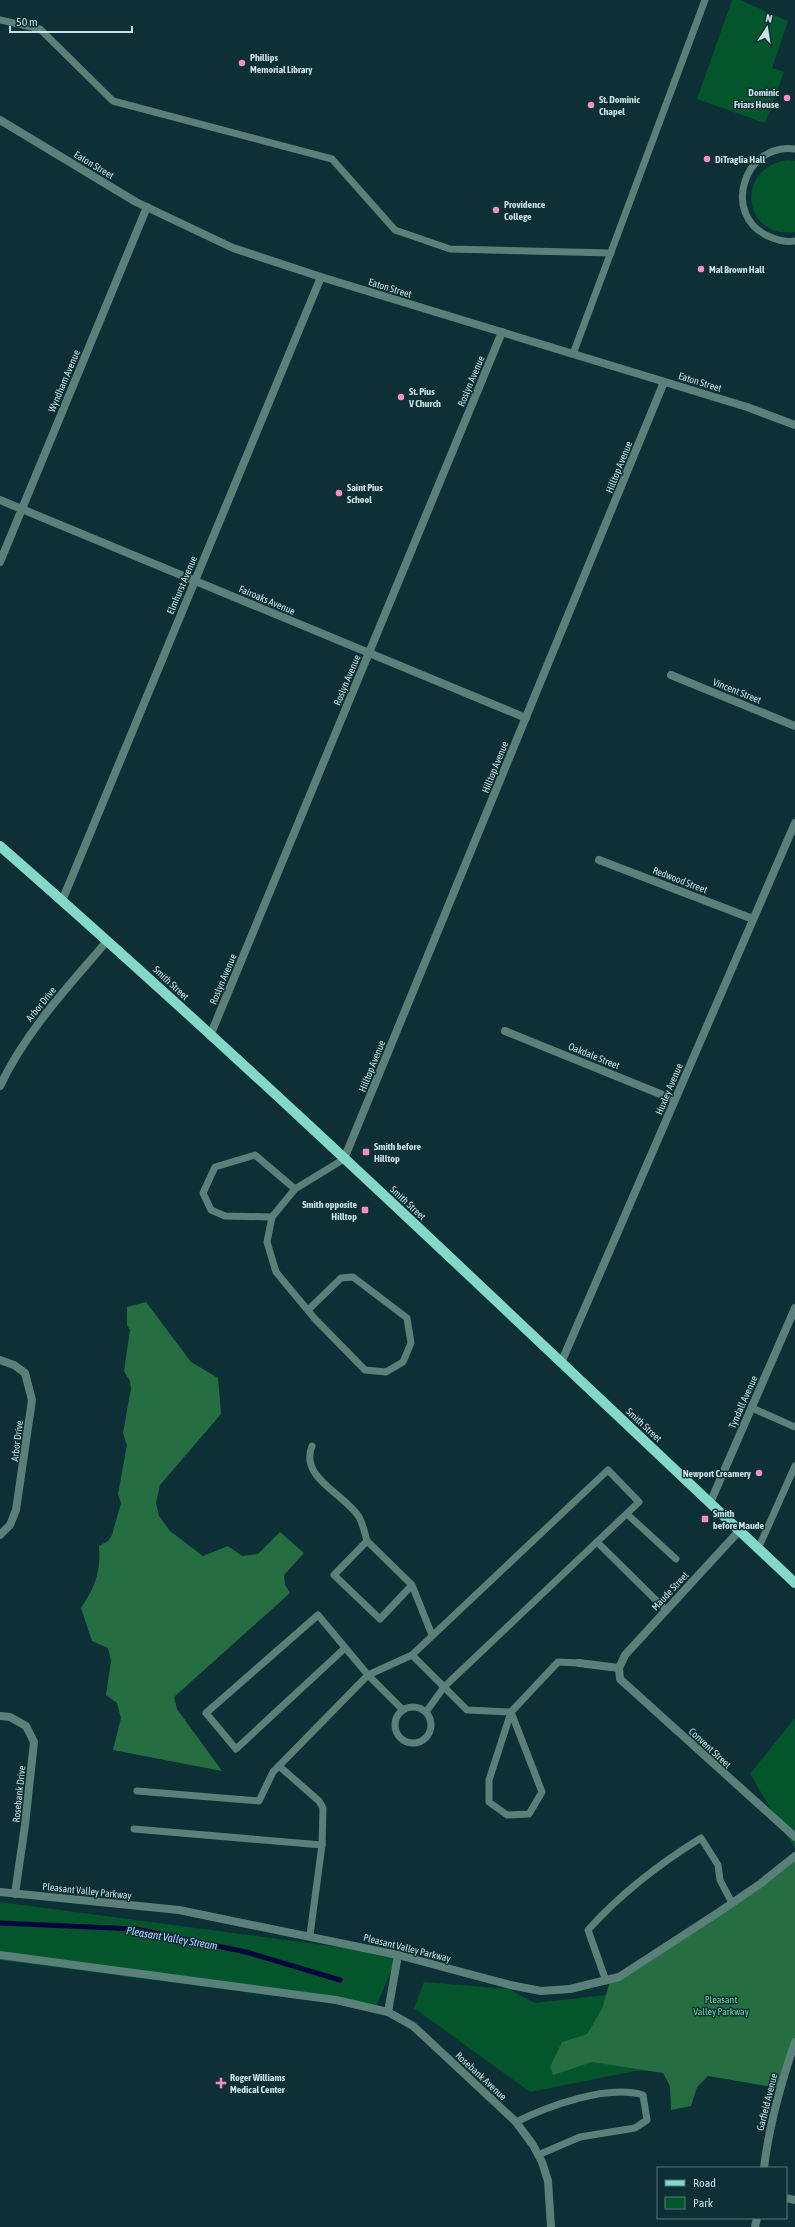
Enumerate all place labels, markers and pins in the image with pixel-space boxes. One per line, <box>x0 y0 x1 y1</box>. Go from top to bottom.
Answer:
place label: Phillips Memorial Library <box>250 52 313 75</box>
marker: Phillips Memorial Library <box>237 58 247 68</box>
place label: Dominic Friars House <box>734 87 779 110</box>
marker: Dominic Friars House <box>782 93 792 103</box>
place label: St. Dominic Chapel <box>599 94 640 117</box>
marker: St. Dominic Chapel <box>586 100 596 110</box>
marker: DiTraglia Hall <box>702 154 712 164</box>
place label: DiTraglia Hall <box>715 154 765 165</box>
place label: Providence College <box>504 199 546 222</box>
marker: Providence College <box>491 205 501 215</box>
marker: Mal Brown Hall <box>696 264 706 274</box>
place label: Mal Brown Hall <box>709 264 765 275</box>
place label: St. Pius V Church <box>408 386 441 409</box>
marker: St. Pius V Church <box>396 392 406 402</box>
place label: Saint Pius School <box>347 482 383 505</box>
marker: Saint Pius School <box>334 488 344 498</box>
place label: Smith before Hilltop <box>374 1141 421 1164</box>
marker: Smith before Hilltop <box>361 1147 371 1157</box>
place label: Smith opposite Hilltop <box>302 1199 357 1222</box>
marker: Smith opposite Hilltop <box>360 1205 370 1215</box>
place label: Newport Creamery <box>683 1468 752 1479</box>
marker: Newport Creamery <box>754 1468 764 1478</box>
place label: Smith before Maude <box>713 1508 765 1531</box>
marker: Smith before Maude <box>700 1514 710 1524</box>
place label: Roger Williams Medical Center <box>230 2072 286 2095</box>
marker: Roger Williams Medical Center <box>215 2077 227 2089</box>

